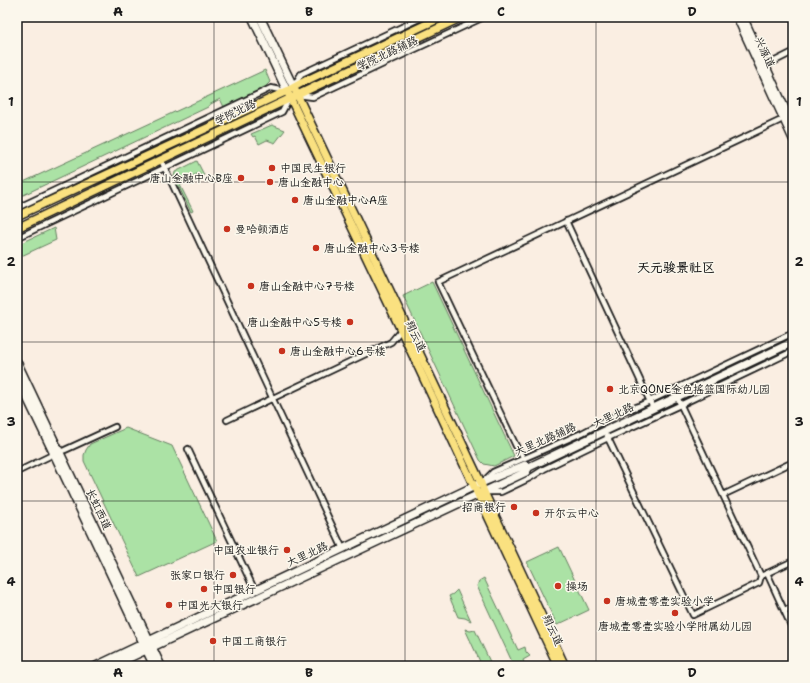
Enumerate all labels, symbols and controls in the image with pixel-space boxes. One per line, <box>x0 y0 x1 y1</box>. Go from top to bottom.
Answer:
text: A <box>113 3 123 20</box>
text: B <box>305 3 313 20</box>
text: C <box>497 3 505 20</box>
text: D <box>687 3 697 20</box>
street label: 学院北路辅路 <box>354 33 420 74</box>
street label: 兴源道 <box>751 34 778 70</box>
text: 1 <box>8 93 14 110</box>
text: 1 <box>796 93 802 110</box>
street label: 学院北路 <box>212 96 258 129</box>
place label: 中国民生银行 <box>280 161 346 176</box>
marker: 中国民生银行 <box>267 163 277 173</box>
place label: 唐山金融中心B座 <box>150 171 233 186</box>
marker: 唐山金融中心B座 <box>236 173 246 183</box>
place label: 唐山金融中心 <box>278 175 344 190</box>
marker: 唐山金融中心 <box>265 177 275 187</box>
place label: 唐山金融中心A座 <box>303 193 388 208</box>
marker: 唐山金融中心A座 <box>290 195 300 205</box>
place label: 曼哈顿酒店 <box>235 222 290 237</box>
marker: 曼哈顿酒店 <box>222 224 232 234</box>
place label: 唐山金融中心3号楼 <box>324 241 420 256</box>
marker: 唐山金融中心3号楼 <box>311 243 321 253</box>
text: 2 <box>6 253 16 270</box>
text: 2 <box>794 253 804 270</box>
district label: 天元骏景社区 <box>637 259 715 276</box>
place label: 唐山金融中心7号楼 <box>259 279 355 294</box>
marker: 唐山金融中心7号楼 <box>246 281 256 291</box>
place label: 唐山金融中心5号楼 <box>247 315 342 330</box>
marker: 唐山金融中心5号楼 <box>345 317 355 327</box>
street label: 翔云道 <box>402 318 429 354</box>
place label: 唐山金融中心6号楼 <box>290 344 386 359</box>
marker: 唐山金融中心6号楼 <box>277 346 287 356</box>
place label: 北京QONE金色摇篮国际幼儿园 <box>618 382 770 397</box>
marker: 北京QONE金色摇篮国际幼儿园 <box>605 384 615 394</box>
street label: 大里北路 <box>590 399 636 432</box>
text: 3 <box>6 413 16 430</box>
text: 3 <box>794 413 804 430</box>
street label: 大里北路辅路 <box>512 419 578 460</box>
street label: 长虹西道 <box>82 486 115 532</box>
place label: 招商银行 <box>462 500 506 515</box>
marker: 招商银行 <box>509 502 519 512</box>
place label: 开尔云中心 <box>544 506 599 521</box>
marker: 开尔云中心 <box>531 508 541 518</box>
street label: 大里北路 <box>284 538 330 571</box>
place label: 中国农业银行 <box>213 543 279 558</box>
marker: 中国农业银行 <box>282 545 292 555</box>
place label: 张家口银行 <box>170 568 225 583</box>
marker: 张家口银行 <box>228 570 238 580</box>
text: 4 <box>6 573 16 590</box>
text: 4 <box>794 573 804 590</box>
place label: 操场 <box>566 579 588 594</box>
marker: 操场 <box>553 581 563 591</box>
place label: 中国银行 <box>212 582 256 597</box>
marker: 中国银行 <box>199 584 209 594</box>
place label: 唐城壹零壹实验小学 <box>615 594 714 609</box>
marker: 唐城壹零壹实验小学 <box>602 596 612 606</box>
place label: 中国光大银行 <box>177 598 243 613</box>
marker: 中国光大银行 <box>164 600 174 610</box>
marker: 唐城壹零壹实验小学附属幼儿园 <box>670 608 680 618</box>
street label: 翔云道 <box>539 612 566 648</box>
place label: 唐城壹零壹实验小学附属幼儿园 <box>598 619 752 634</box>
place label: 中国工商银行 <box>221 634 287 649</box>
marker: 中国工商银行 <box>208 636 218 646</box>
text: A <box>113 664 123 681</box>
text: B <box>305 664 313 681</box>
text: C <box>497 664 505 681</box>
text: D <box>687 664 697 681</box>

